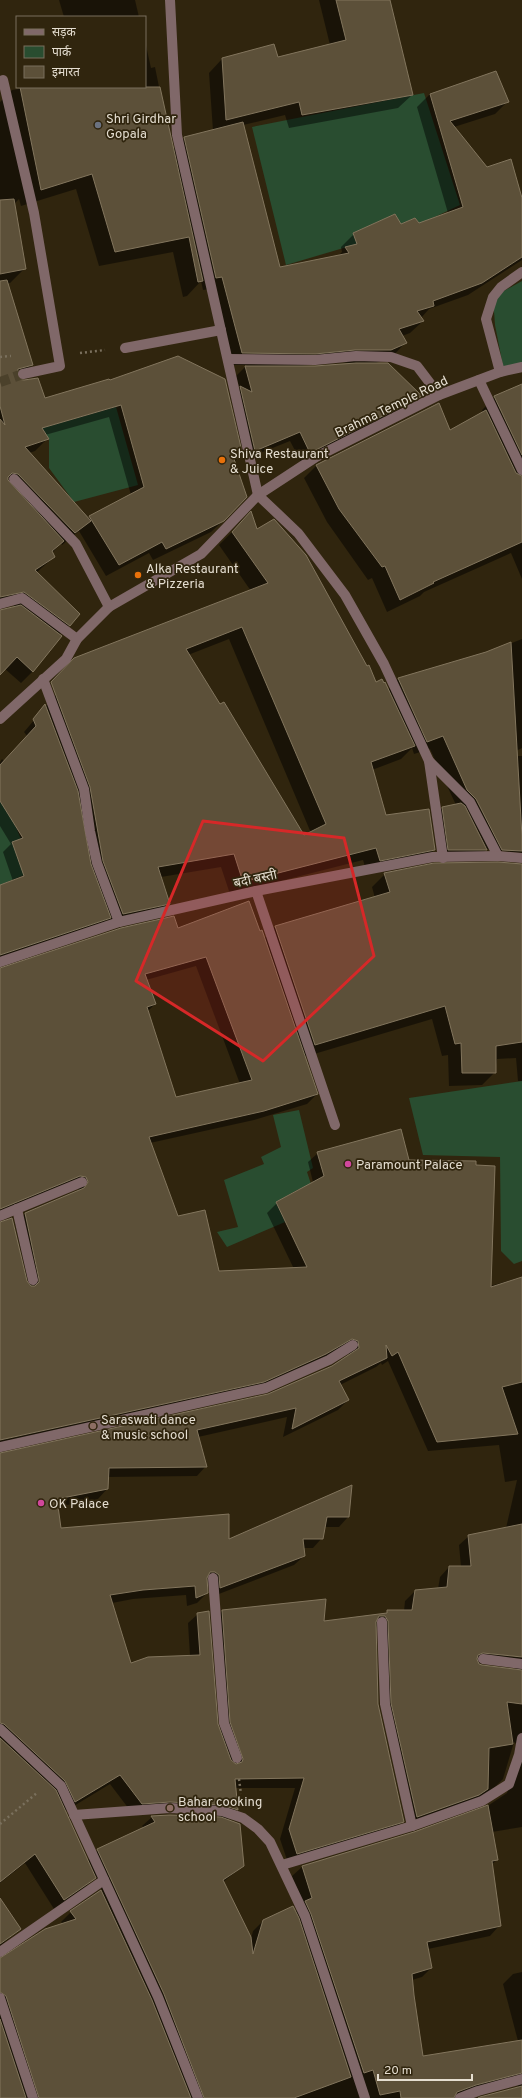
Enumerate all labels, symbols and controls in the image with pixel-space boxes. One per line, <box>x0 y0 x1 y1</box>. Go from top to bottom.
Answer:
legend <box>16 16 146 88</box>
text: सड़क <box>52 25 77 41</box>
text: पार्क <box>52 45 72 61</box>
text: इमारत <box>52 65 81 81</box>
place label: Shri Girdhar Gopala <box>106 112 176 143</box>
marker: Shri Girdhar Gopala <box>93 120 103 130</box>
street label: Brahma Temple Road <box>333 373 451 442</box>
place label: Shiva Restaurant & Juice <box>230 447 329 478</box>
marker: Shiva Restaurant & Juice <box>217 455 227 465</box>
place label: Alka Restaurant & Pizzeria <box>146 562 239 593</box>
marker: Alka Restaurant & Pizzeria <box>133 570 143 580</box>
street label: बदी बस्ती <box>232 866 279 892</box>
place label: Paramount Palace <box>356 1158 463 1174</box>
marker: Paramount Palace <box>343 1159 353 1169</box>
place label: Saraswati dance & music school <box>101 1413 196 1444</box>
marker: Saraswati dance & music school <box>88 1421 98 1431</box>
place label: OK Palace <box>49 1497 109 1513</box>
marker: OK Palace <box>36 1498 46 1508</box>
place label: Bahar cooking school <box>178 1795 262 1826</box>
marker: Bahar cooking school <box>165 1803 175 1813</box>
scale bar <box>378 2056 472 2082</box>
text: 20 m <box>384 2063 412 2079</box>

